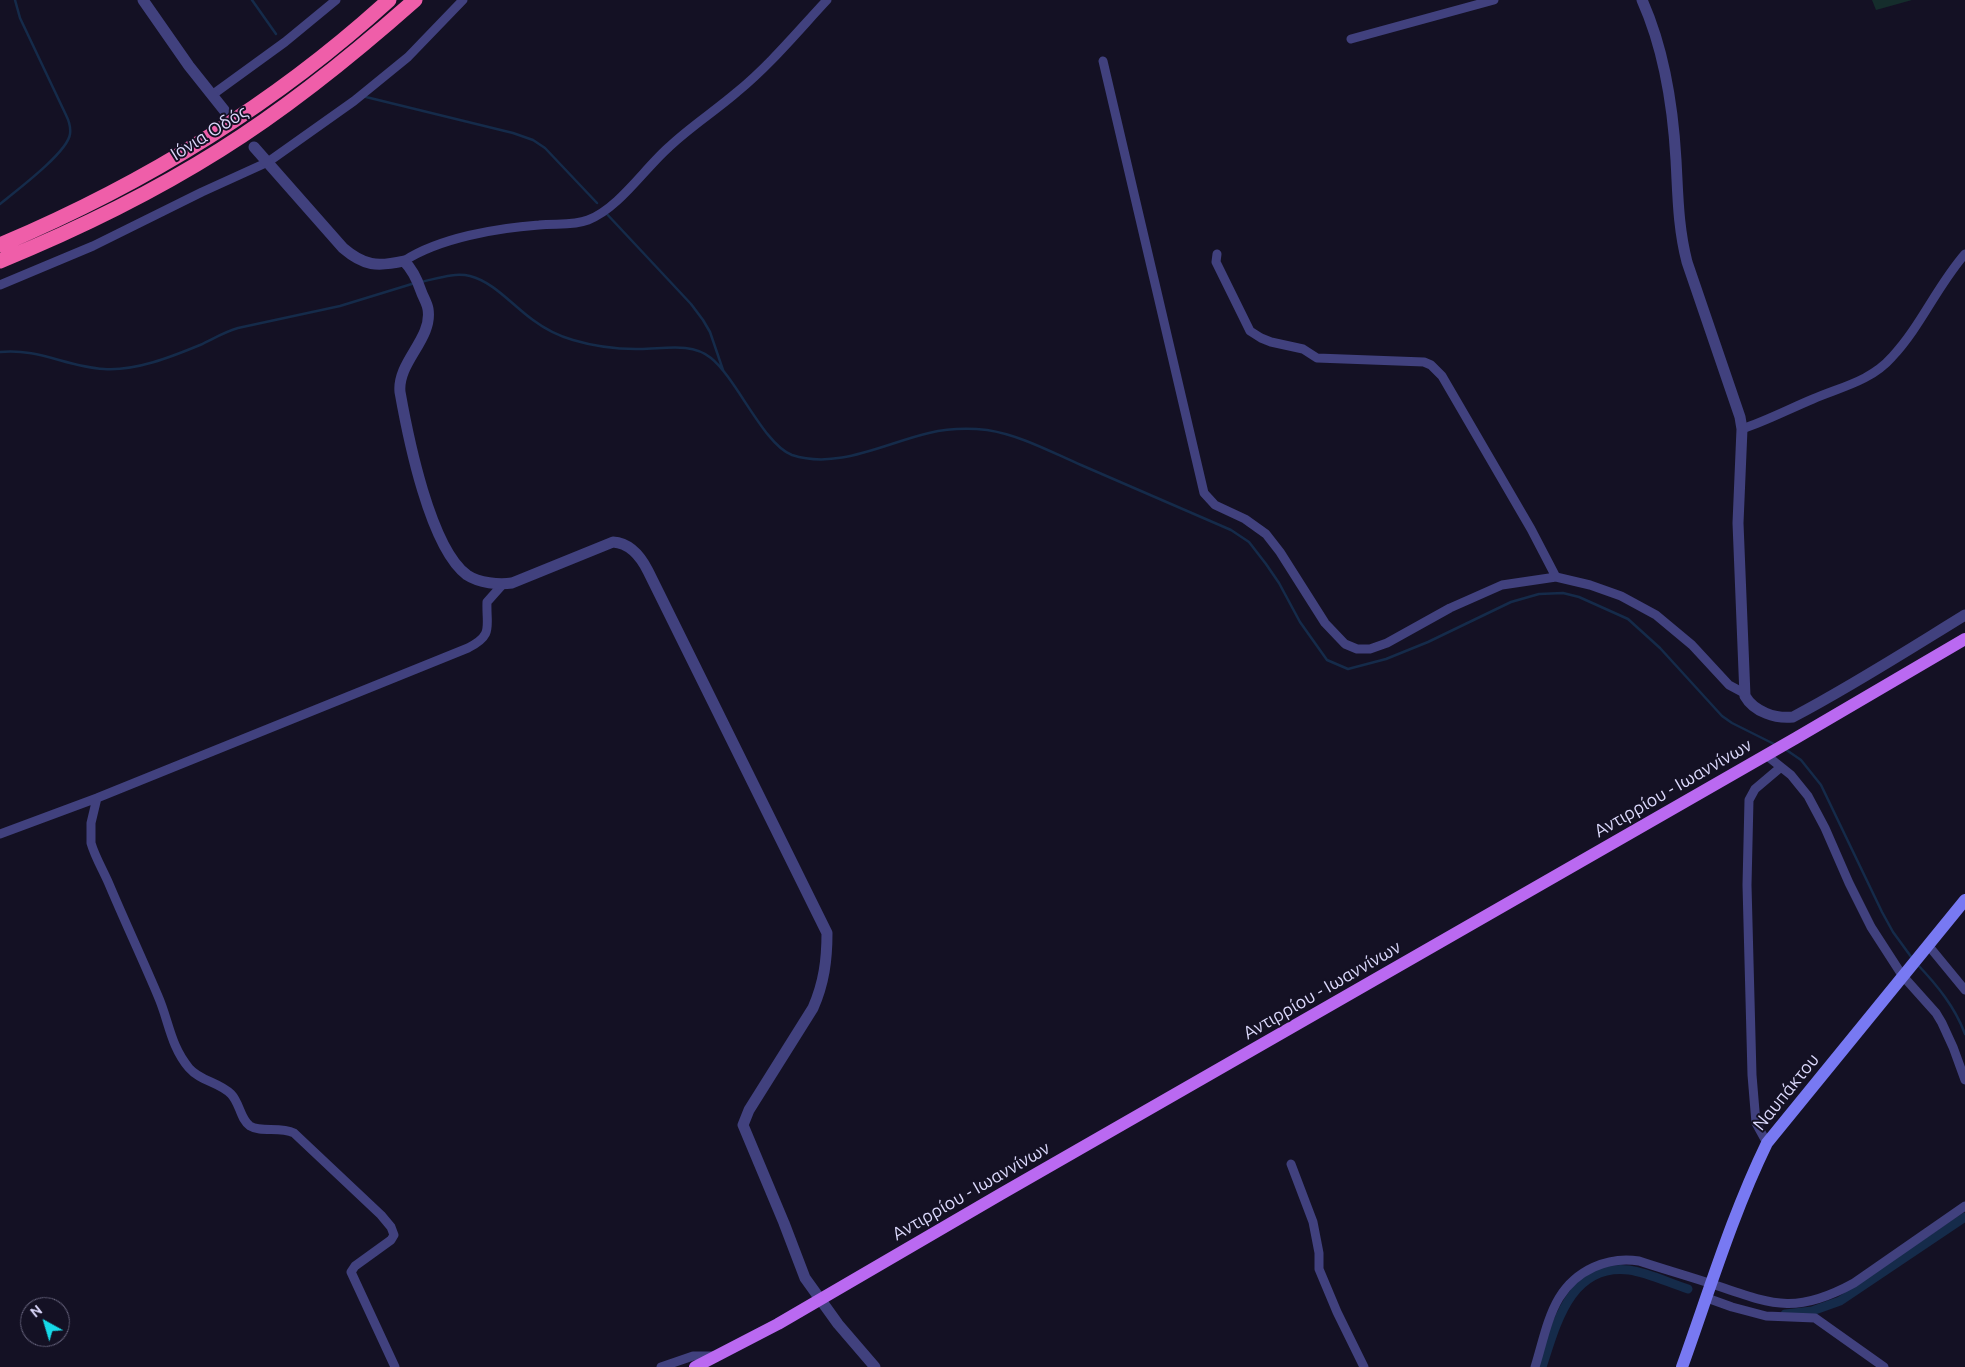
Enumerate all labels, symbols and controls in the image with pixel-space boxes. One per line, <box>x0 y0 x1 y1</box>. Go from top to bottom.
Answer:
street label: Ιόνια Οδός <box>167 101 251 165</box>
street label: Αντιρρίου - Ιωαννίνων <box>1590 734 1756 842</box>
street label: Αντιρρίου - Ιωαννίνων <box>1239 936 1405 1044</box>
street label: Ναυπάκτου <box>1748 1049 1824 1135</box>
street label: Αντιρρίου - Ιωαννίνων <box>888 1137 1054 1245</box>
north arrow <box>20 1297 70 1347</box>
text: N <box>27 1302 45 1321</box>

